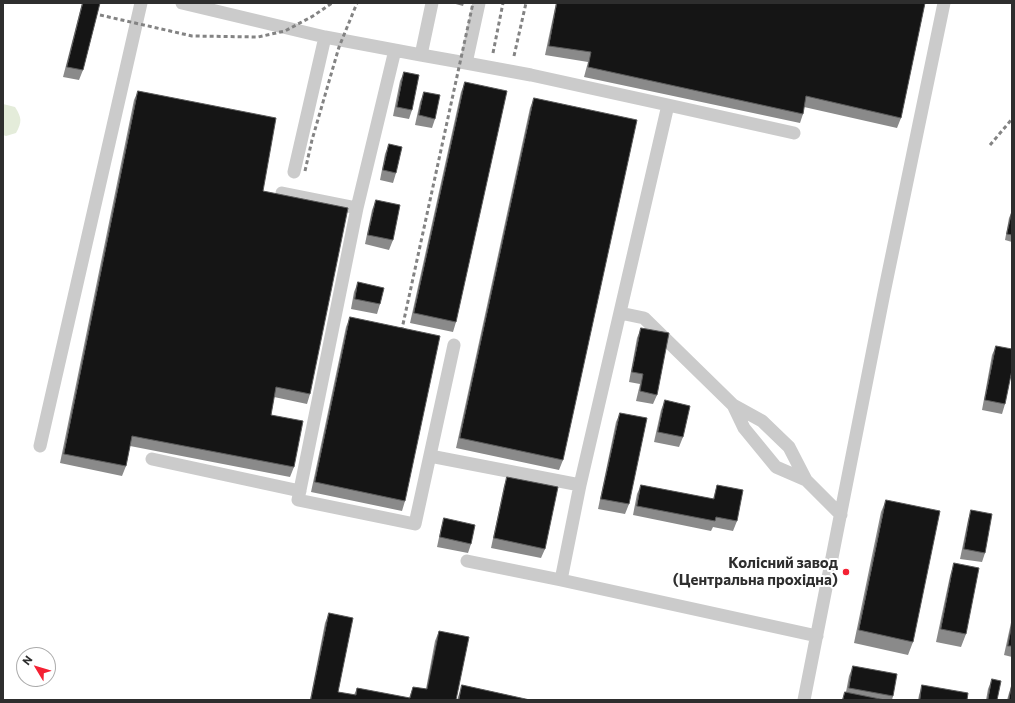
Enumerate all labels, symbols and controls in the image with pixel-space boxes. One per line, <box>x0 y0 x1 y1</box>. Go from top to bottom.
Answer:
place label: Колісний завод (Центральна прохідна) <box>673 554 838 589</box>
marker: Колісний завод (Центральна прохідна) <box>841 567 851 577</box>
north arrow <box>16 647 56 687</box>
text: N <box>19 653 35 667</box>

